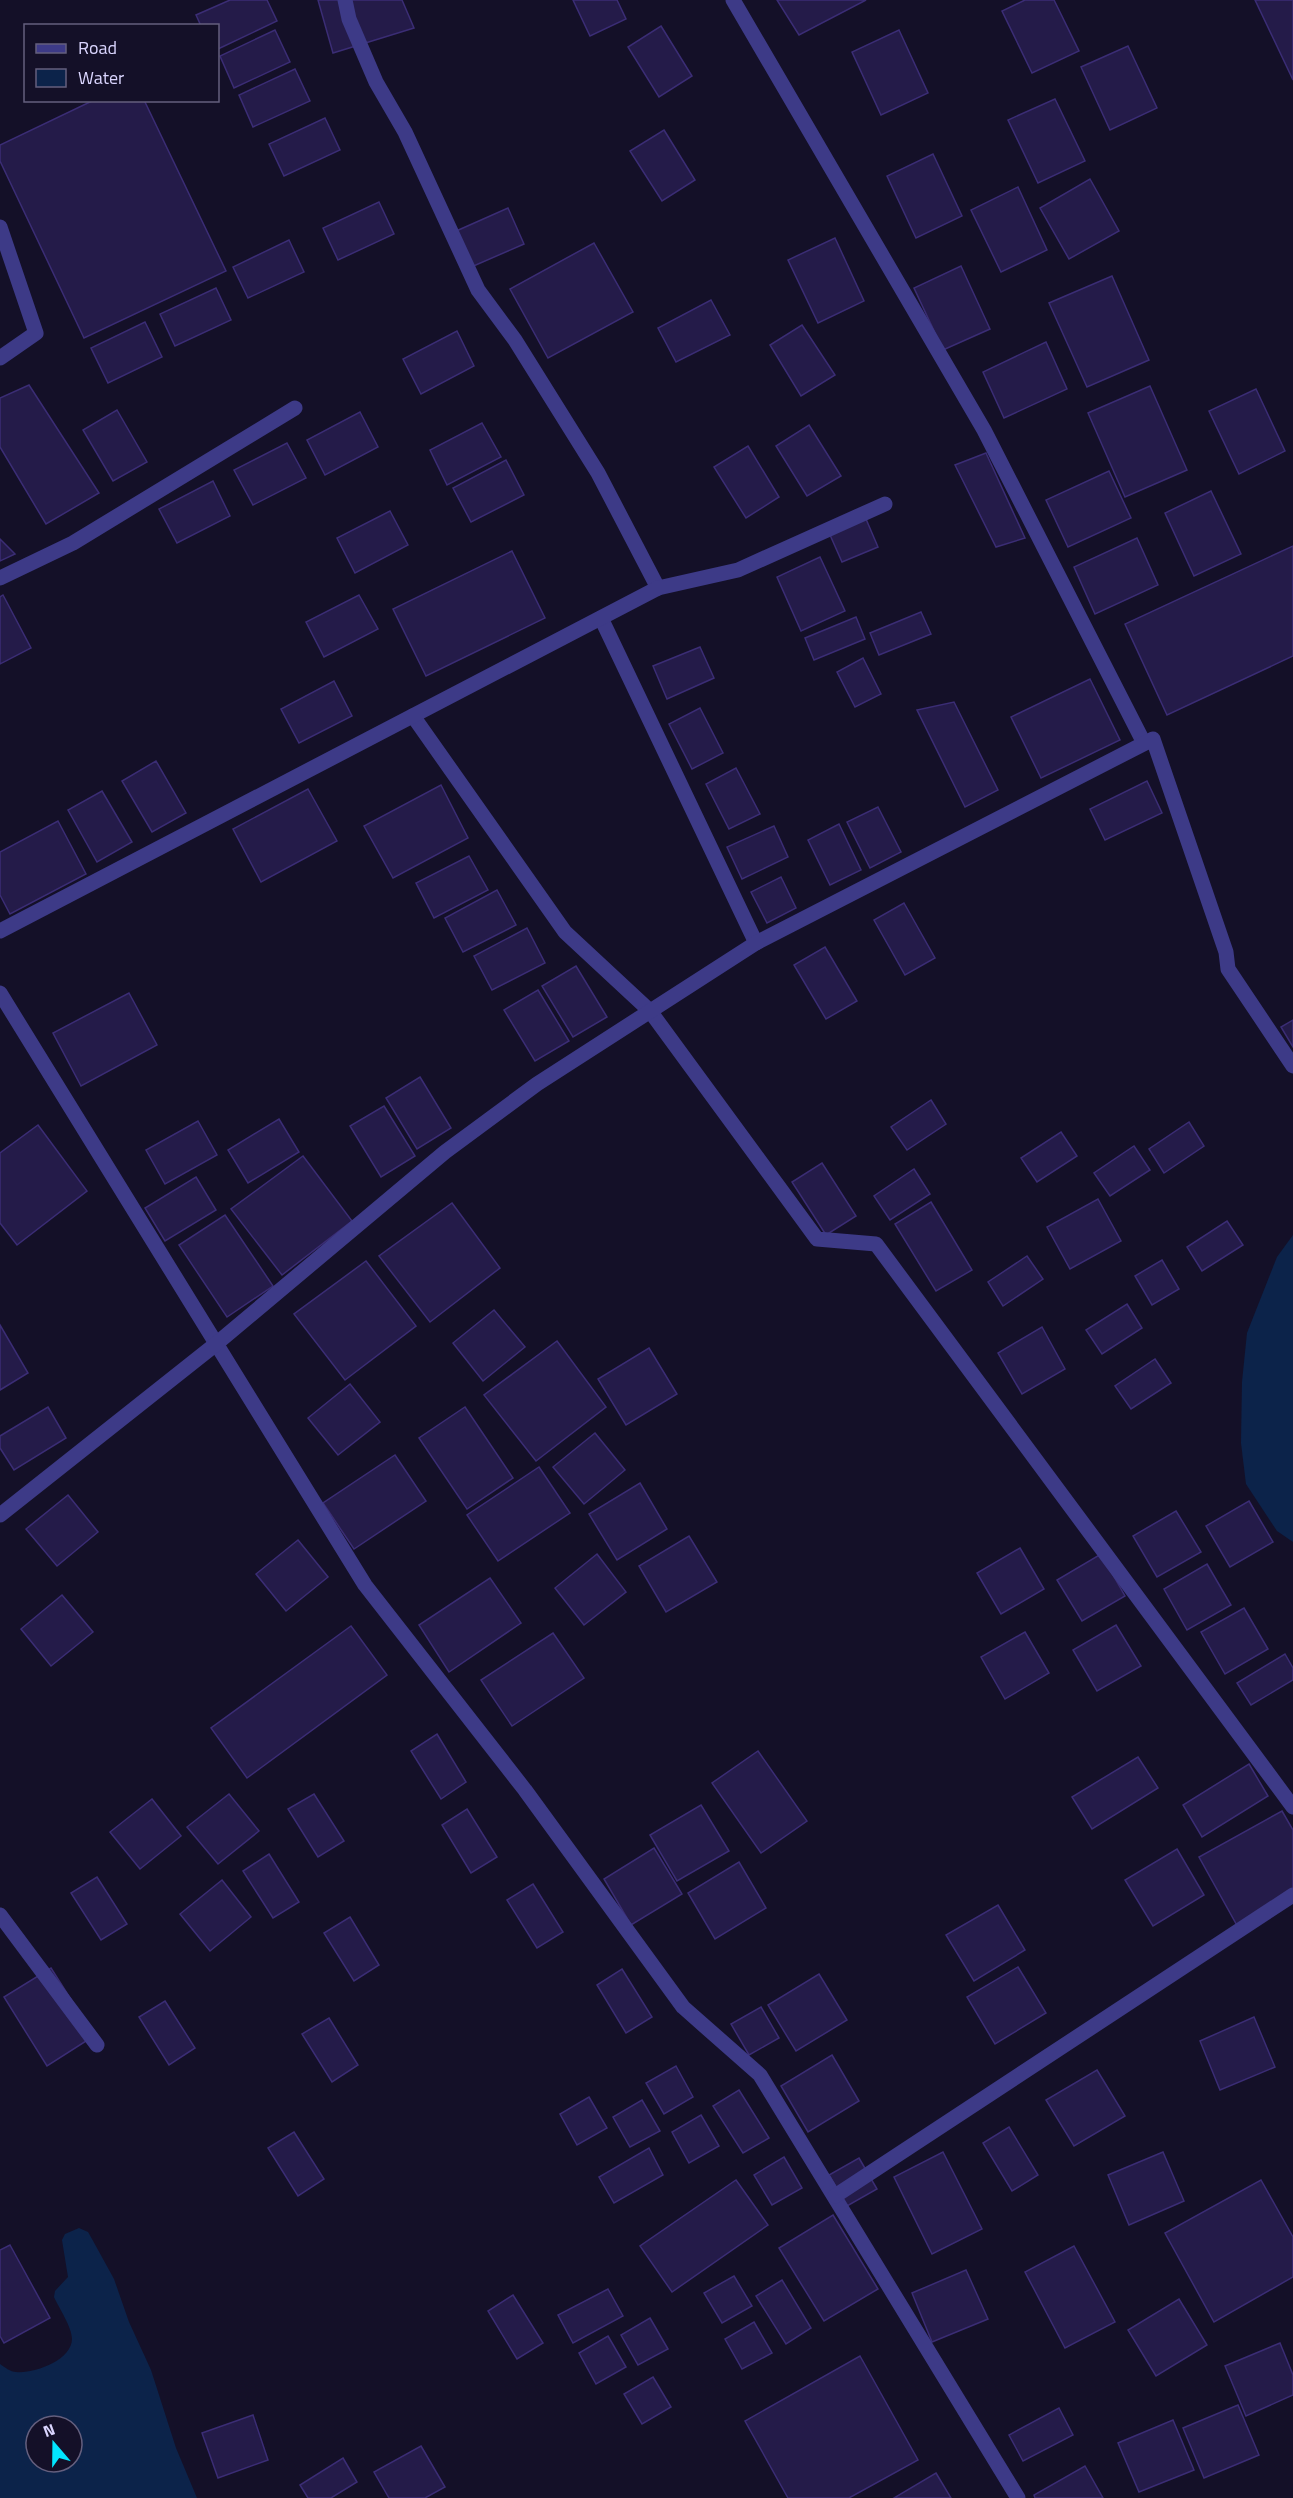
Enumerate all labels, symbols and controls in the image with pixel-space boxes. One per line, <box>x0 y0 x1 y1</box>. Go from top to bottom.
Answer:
legend <box>24 24 219 102</box>
text: Road <box>78 34 117 61</box>
text: Water <box>78 64 124 91</box>
north arrow <box>24 2414 84 2474</box>
text: N <box>40 2417 58 2443</box>

